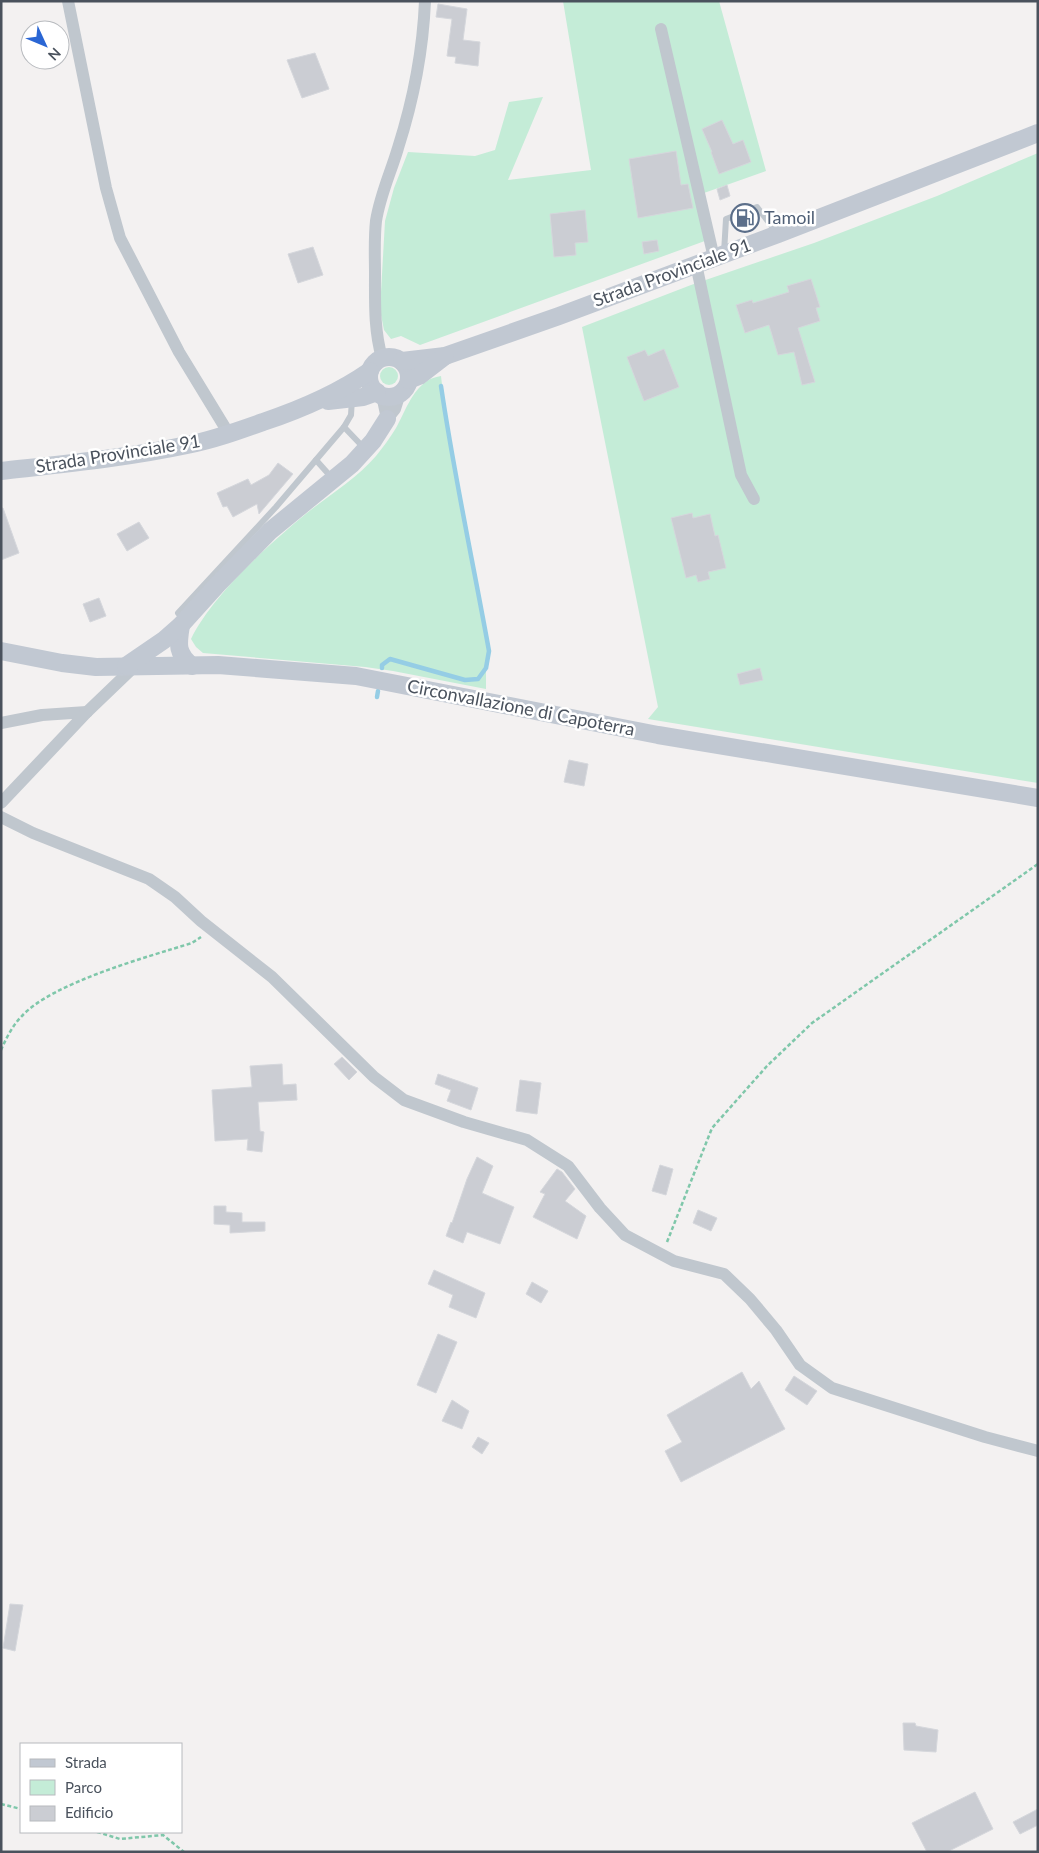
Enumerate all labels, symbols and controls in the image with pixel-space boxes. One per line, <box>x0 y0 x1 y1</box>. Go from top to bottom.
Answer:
north arrow <box>20 20 70 70</box>
text: N <box>45 45 65 64</box>
fuel station icon: Tamoil <box>730 203 760 233</box>
place label: Tamoil <box>764 206 815 228</box>
street label: Strada Provinciale 91 <box>590 233 754 311</box>
street label: Strada Provinciale 91 <box>34 429 202 477</box>
street label: Circonvallazione di Capoterra <box>406 674 637 740</box>
legend <box>20 1743 182 1833</box>
text: Strada <box>65 1753 107 1771</box>
text: Parco <box>65 1778 102 1796</box>
text: Edificio <box>65 1803 113 1821</box>

